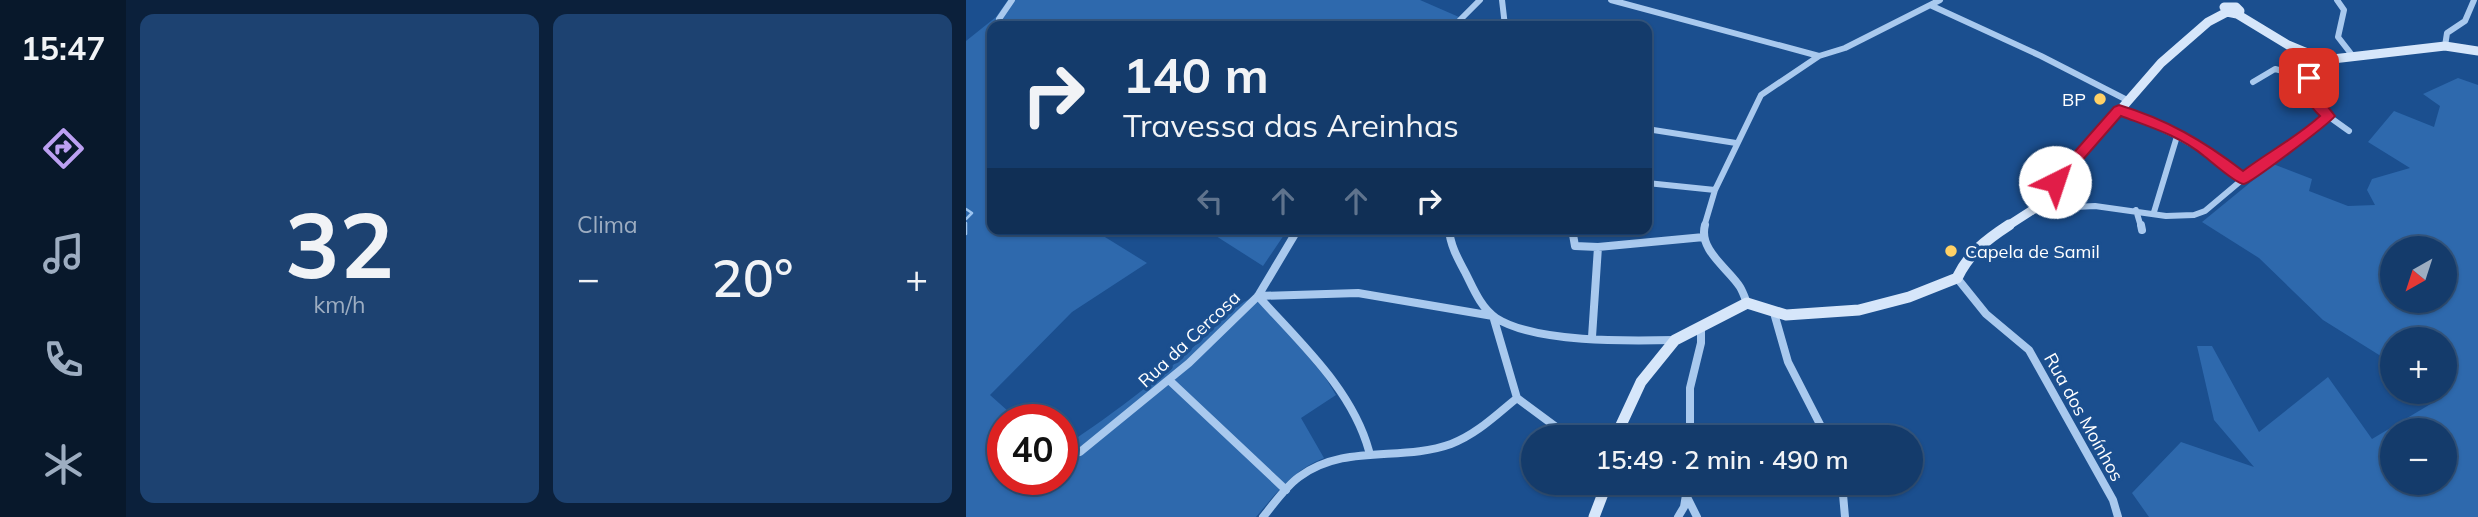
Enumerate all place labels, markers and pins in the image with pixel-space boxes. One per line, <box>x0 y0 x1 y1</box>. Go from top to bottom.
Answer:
pin <box>2279 48 2339 108</box>
place label: BP <box>2062 88 2086 111</box>
marker: BP <box>2092 91 2108 107</box>
place label: Capela de Samil <box>1965 240 2100 263</box>
marker: Capela de Samil <box>1943 243 1959 259</box>

